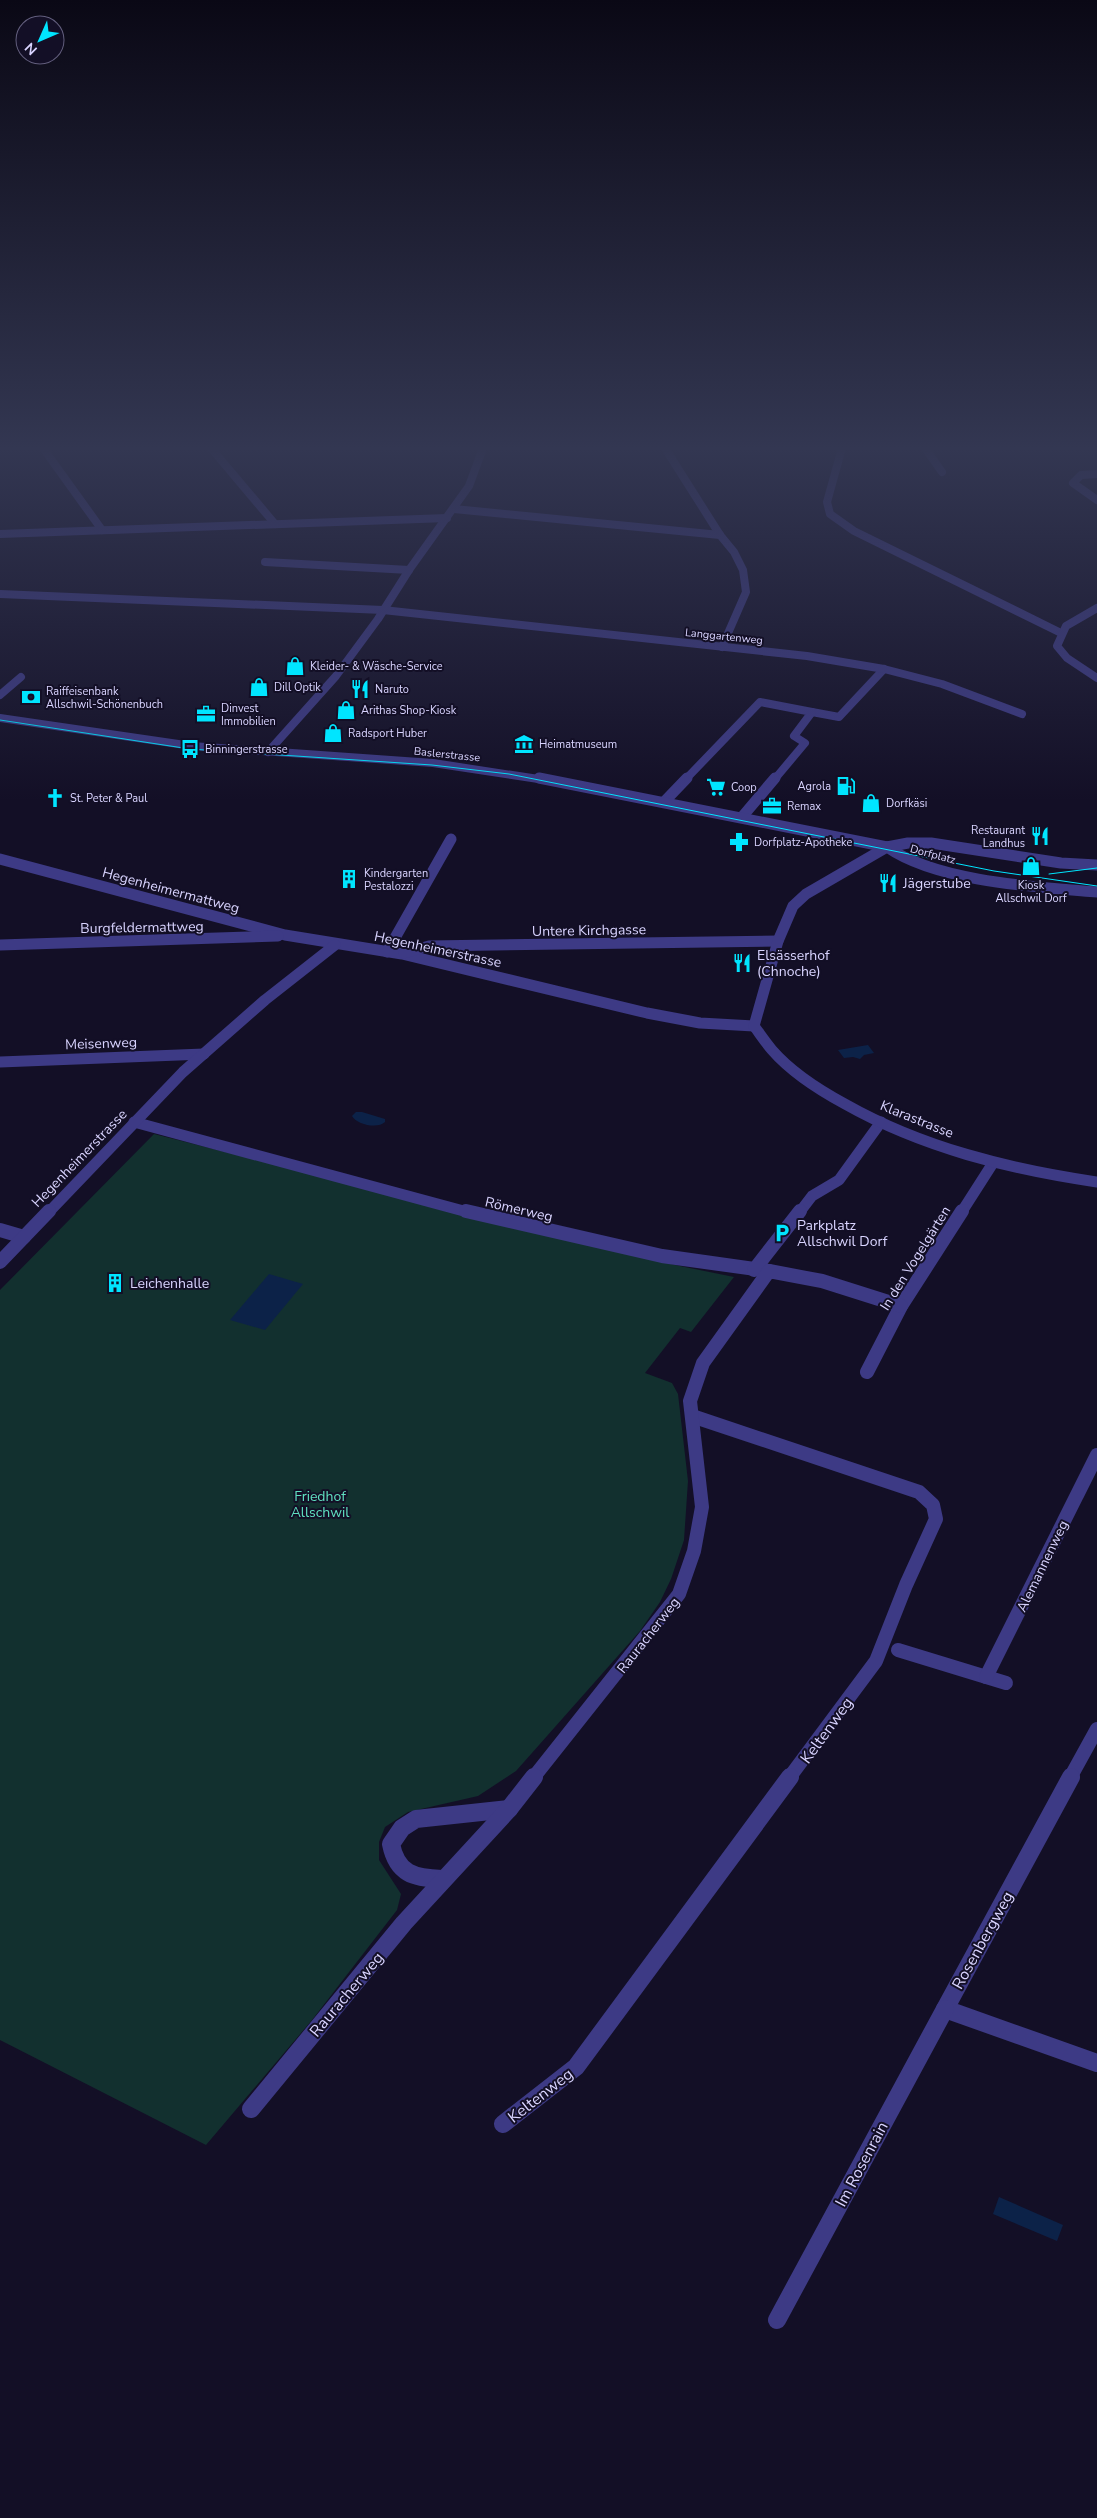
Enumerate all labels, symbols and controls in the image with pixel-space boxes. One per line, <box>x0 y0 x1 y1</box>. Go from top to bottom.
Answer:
north arrow <box>15 15 65 65</box>
text: N <box>21 38 42 59</box>
street label: Langgartenweg <box>684 625 764 648</box>
shop icon: Kleider- & Wäsche-Service <box>284 655 306 677</box>
place label: Kleider- & Wäsche-Service <box>310 659 443 674</box>
shop icon: Dill Optik <box>248 676 270 698</box>
restaurant icon: Naruto <box>349 678 371 700</box>
place label: Dill Optik <box>274 680 321 695</box>
place label: Naruto <box>375 682 409 697</box>
place label: Raiffeisenbank Allschwil-Schönenbuch <box>46 684 163 712</box>
bank icon: Raiffeisenbank Allschwil-Schönenbuch <box>20 686 42 708</box>
shop icon: Arithas Shop-Kiosk <box>335 699 357 721</box>
place label: Dinvest Immobilien <box>221 701 276 729</box>
office icon: Dinvest Immobilien <box>195 703 217 725</box>
place label: Arithas Shop-Kiosk <box>361 703 457 718</box>
shop icon: Radsport Huber <box>322 722 344 744</box>
place label: Radsport Huber <box>348 726 427 741</box>
museum icon: Heimatmuseum <box>513 733 535 755</box>
place label: Heimatmuseum <box>539 737 617 752</box>
bus stop icon: Binningerstrasse <box>179 738 201 760</box>
place label: Binningerstrasse <box>205 742 288 757</box>
street label: Baslerstrasse <box>413 744 481 765</box>
fuel station icon: Agrola <box>835 775 857 797</box>
supermarket icon: Coop <box>705 776 727 798</box>
place label: Agrola <box>798 779 831 794</box>
place label: Coop <box>731 780 757 795</box>
church icon: St. Peter & Paul <box>44 787 66 809</box>
place label: St. Peter & Paul <box>70 791 148 806</box>
shop icon: Dorfkäsi <box>860 792 882 814</box>
office icon: Remax <box>761 795 783 817</box>
place label: Dorfkäsi <box>886 796 927 811</box>
place label: Remax <box>787 799 821 814</box>
place label: Restaurant Landhus <box>971 823 1025 851</box>
restaurant icon: Restaurant Landhus <box>1029 825 1051 847</box>
pharmacy icon: Dorfplatz-Apotheke <box>728 831 750 853</box>
place label: Dorfplatz-Apotheke <box>754 835 852 850</box>
street label: Dorfplatz <box>908 841 957 868</box>
shop icon: Kiosk Allschwil Dorf <box>1020 855 1042 877</box>
street label: Hegenheimermattweg <box>100 863 242 918</box>
place label: Kindergarten Pestalozzi <box>364 866 428 894</box>
building icon: Kindergarten Pestalozzi <box>338 868 360 890</box>
restaurant icon: Jägerstube <box>877 872 899 894</box>
place label: Jägerstube <box>902 874 971 893</box>
place label: Kiosk Allschwil Dorf <box>995 878 1067 906</box>
street label: Burgfeldermattweg <box>80 917 204 938</box>
street label: Untere Kirchgasse <box>532 920 646 941</box>
street label: Hegenheimerstrasse <box>373 927 503 972</box>
place label: Elsässerhof (Chnoche) <box>757 946 830 981</box>
restaurant icon: Elsässerhof (Chnoche) <box>731 952 753 974</box>
street label: Meisenweg <box>65 1033 137 1054</box>
street label: Klarastrasse <box>877 1096 956 1143</box>
street label: Hegenheimerstrasse <box>28 1105 131 1212</box>
street label: Römerweg <box>483 1192 555 1227</box>
street label: In den Vogelgärten <box>876 1202 955 1314</box>
place label: Parkplatz Allschwil Dorf <box>797 1216 888 1251</box>
parking icon: Parkplatz Allschwil Dorf <box>771 1222 793 1244</box>
building icon: Leichenhalle <box>104 1272 126 1294</box>
place label: Leichenhalle <box>130 1274 209 1293</box>
park label: Friedhof Allschwil <box>291 1487 350 1522</box>
street label: Alemannenweg <box>1012 1517 1073 1615</box>
street label: Rauracherweg <box>613 1593 684 1677</box>
street label: Keltenweg <box>795 1693 858 1768</box>
street label: Rosenbergweg <box>947 1888 1019 1993</box>
street label: Rauracherweg <box>305 1947 389 2042</box>
street label: Keltenweg <box>503 2063 578 2128</box>
street label: Im Rosenrain <box>830 2118 894 2211</box>

